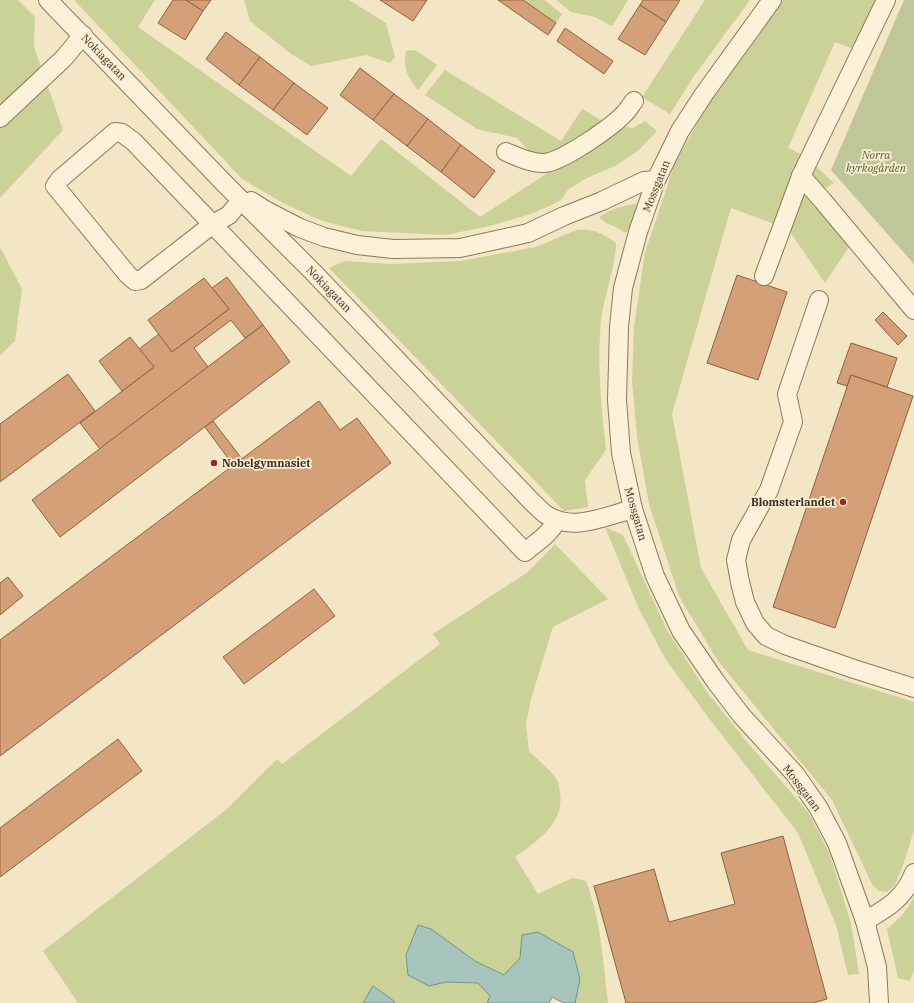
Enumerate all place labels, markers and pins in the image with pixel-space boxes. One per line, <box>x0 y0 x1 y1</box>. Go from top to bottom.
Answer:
place label: Nobelgymnasiet <box>222 456 310 470</box>
marker: Nobelgymnasiet <box>209 458 219 468</box>
place label: Blomsterlandet <box>751 495 835 509</box>
marker: Blomsterlandet <box>838 497 848 507</box>

